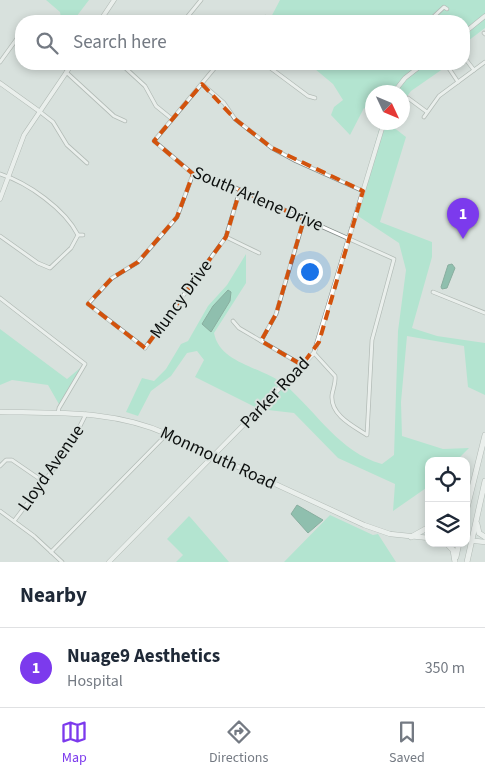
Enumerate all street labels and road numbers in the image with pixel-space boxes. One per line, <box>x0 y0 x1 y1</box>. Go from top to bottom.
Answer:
street label: South Arlene Drive <box>189 160 327 238</box>
street label: Muncy Drive <box>144 254 218 344</box>
street label: Parker Road <box>234 352 316 434</box>
street label: Lloyd Avenue <box>12 420 90 516</box>
street label: Monmouth Road <box>156 420 280 496</box>

